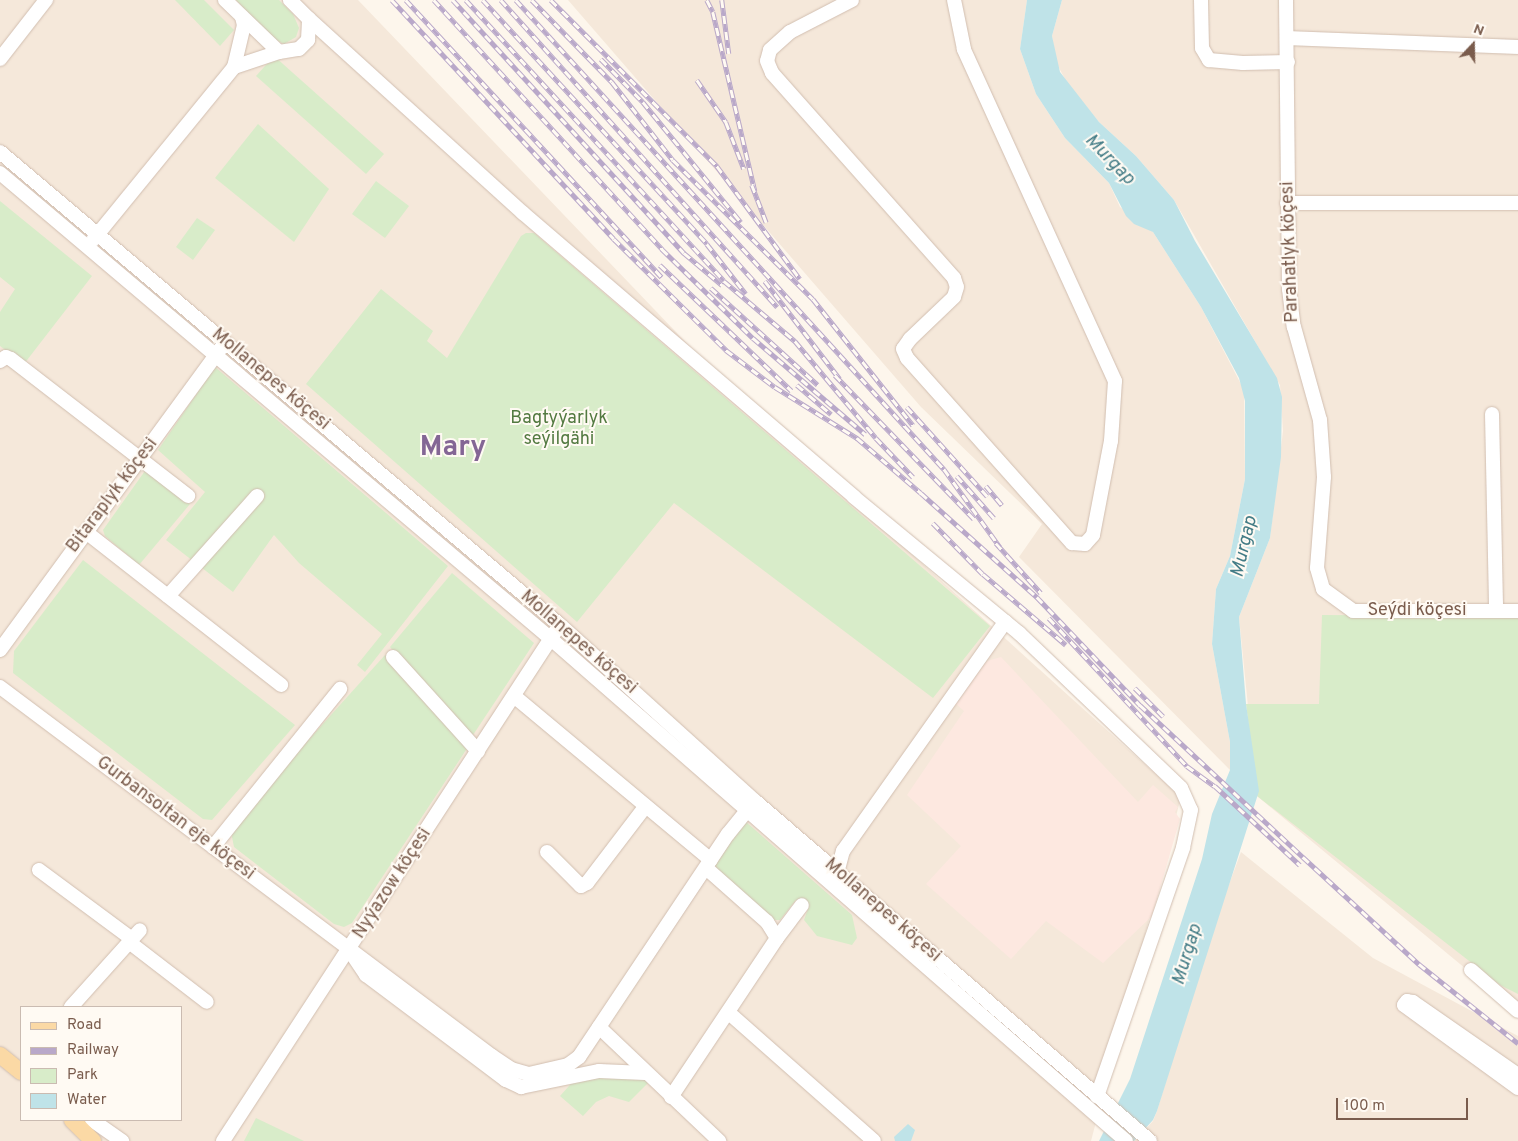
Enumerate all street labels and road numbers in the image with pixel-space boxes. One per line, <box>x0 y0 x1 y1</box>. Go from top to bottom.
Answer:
street label: Parahatlyk köçesi <box>1278 181 1304 323</box>
street label: Mollanepes köçesi <box>207 324 333 436</box>
street label: Bitaraplyk köçesi <box>63 434 163 558</box>
street label: Mollanepes köçesi <box>515 586 641 700</box>
street label: Seýdi köçesi <box>1368 600 1466 622</box>
street label: Gurbansoltan eje köçesi <box>92 752 258 886</box>
street label: Nyýazow köçesi <box>349 825 437 943</box>
street label: Mollanepes köçesi <box>819 854 945 968</box>

